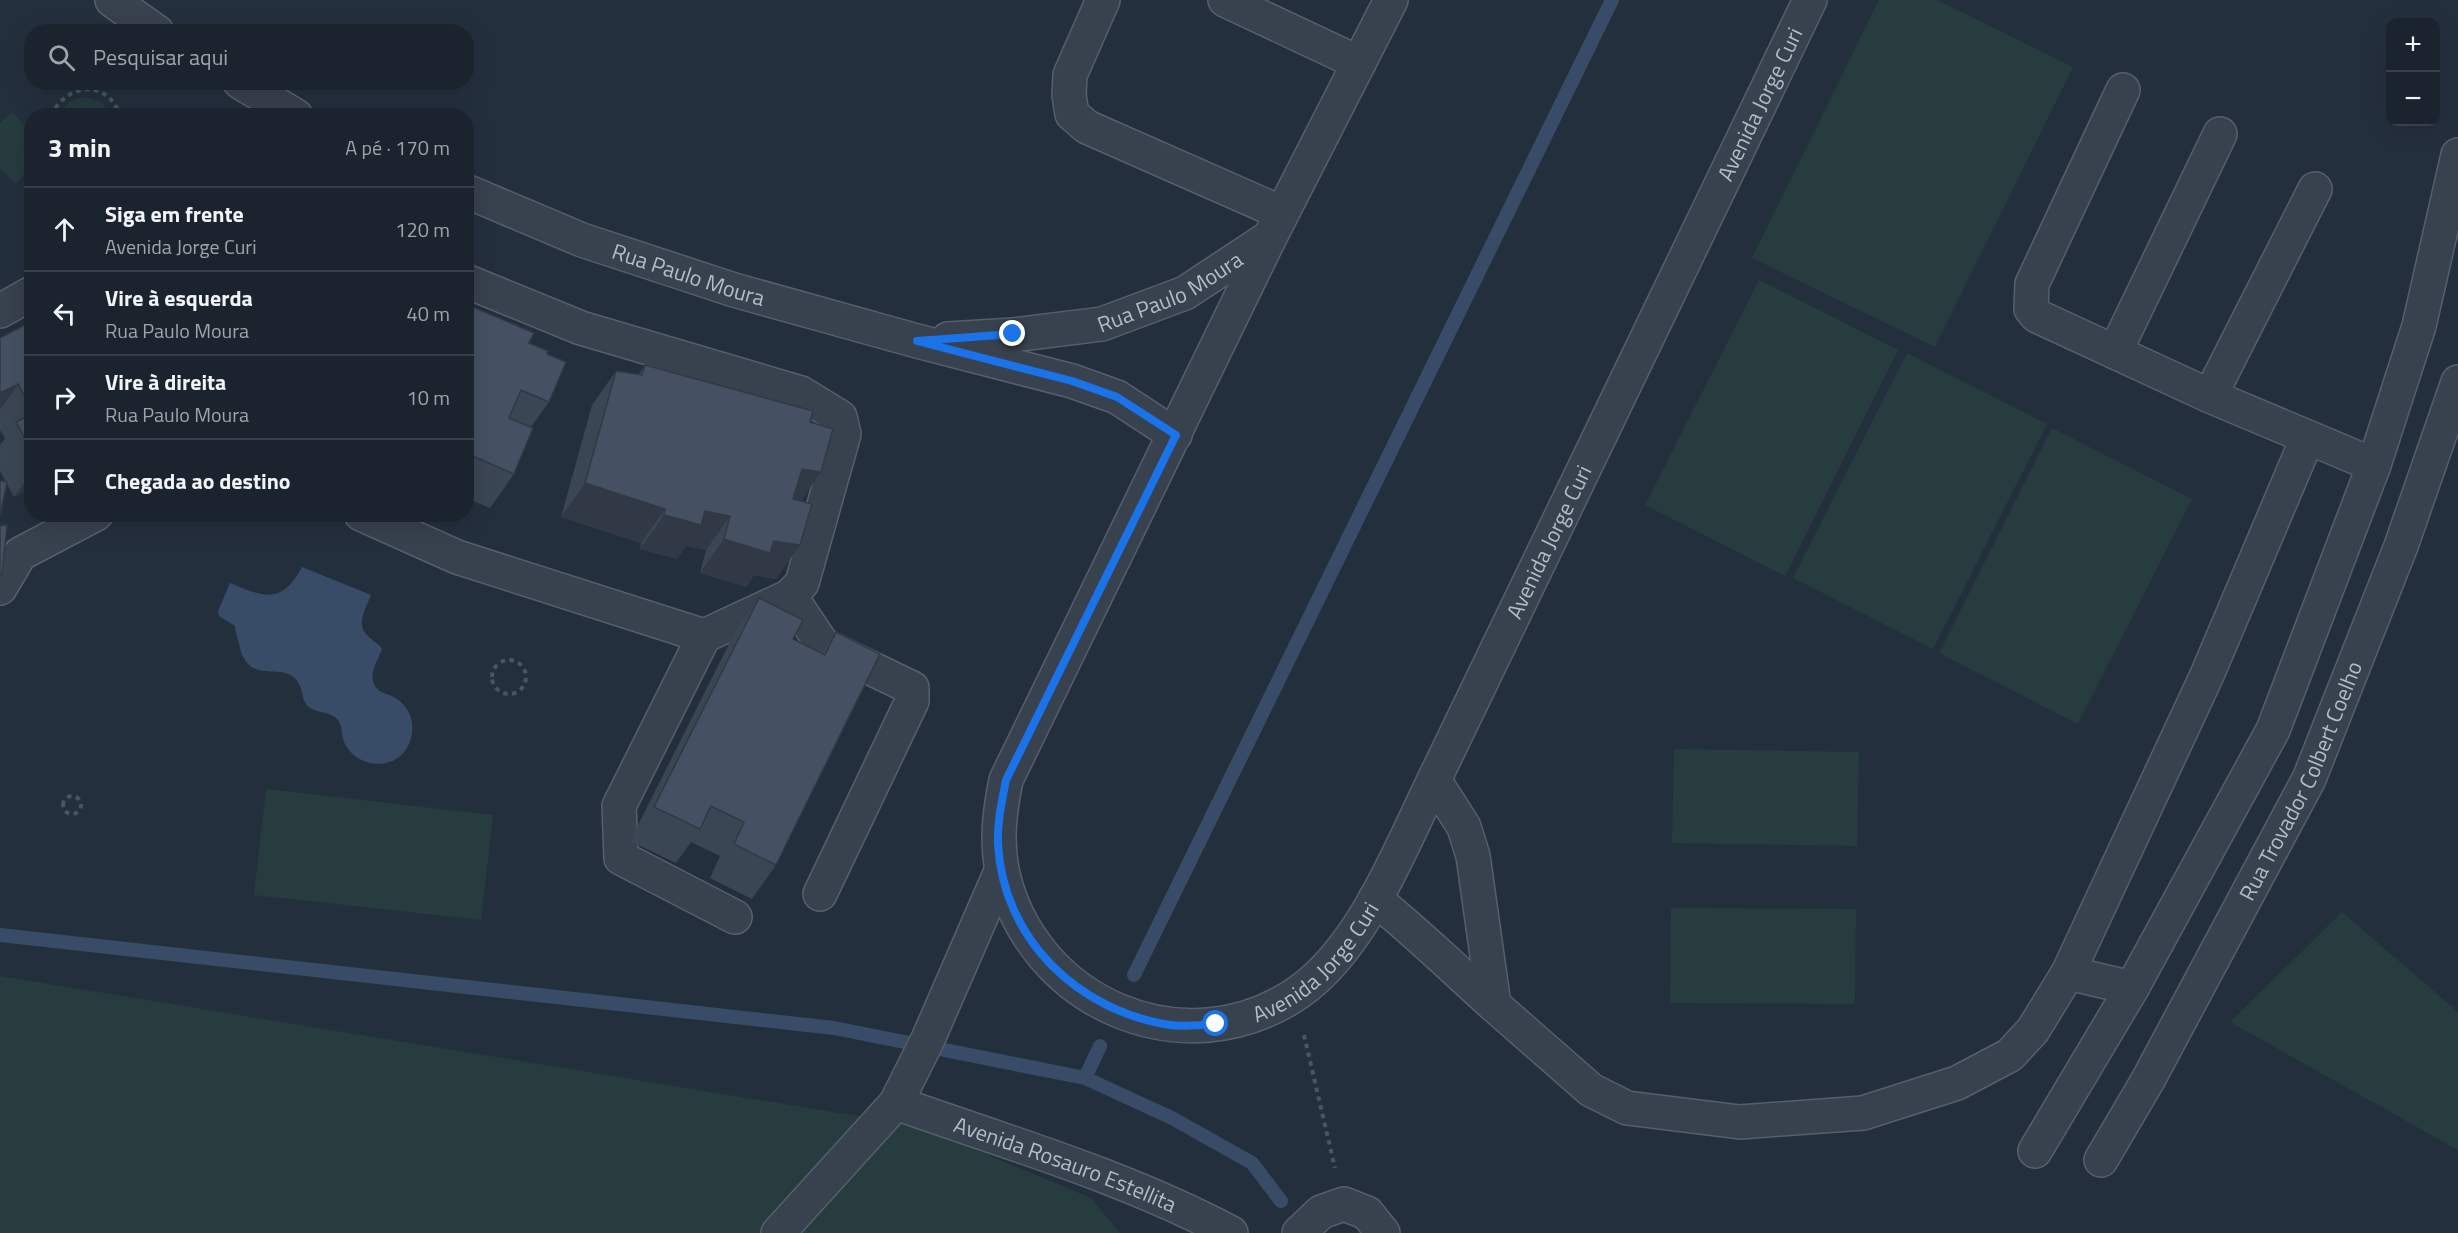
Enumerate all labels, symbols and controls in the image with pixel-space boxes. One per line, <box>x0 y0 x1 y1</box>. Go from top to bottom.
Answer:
map controls <box>2386 18 2440 126</box>
button: + <box>2386 18 2440 72</box>
street label: Avenida Jorge Curi <box>1708 22 1811 187</box>
search box <box>24 24 474 90</box>
text: Pesquisar aqui <box>93 40 228 74</box>
icon: search <box>45 41 78 74</box>
button: − <box>2386 72 2440 126</box>
text: 3 min <box>48 128 111 167</box>
text: A pé · 170 m <box>345 132 450 163</box>
text: Siga em frente <box>105 197 244 231</box>
icon: ahead <box>48 213 81 246</box>
text: 120 m <box>395 214 450 245</box>
text: Avenida Jorge Curi <box>105 231 257 262</box>
street label: Rua Paulo Moura <box>608 234 769 315</box>
street label: Rua Paulo Moura <box>1092 243 1249 341</box>
text: Vire à esquerda <box>105 281 253 315</box>
icon: left <box>48 297 81 330</box>
text: 40 m <box>406 298 450 329</box>
text: Rua Paulo Moura <box>105 315 249 346</box>
route end <box>999 320 1025 346</box>
text: Vire à direita <box>105 365 226 399</box>
icon: right <box>48 381 81 414</box>
text: 10 m <box>406 382 450 413</box>
text: Rua Paulo Moura <box>105 399 249 430</box>
street label: Avenida Jorge Curi <box>1497 459 1600 625</box>
text: Chegada ao destino <box>105 464 291 498</box>
icon: arrive <box>48 465 81 498</box>
street label: Rua Trovador Colbert Coelho <box>2230 656 2371 907</box>
street label: Avenida Jorge Curi <box>1247 895 1387 1031</box>
route start <box>1202 1010 1228 1036</box>
street label: Avenida Rosauro Estellita <box>949 1107 1182 1221</box>

